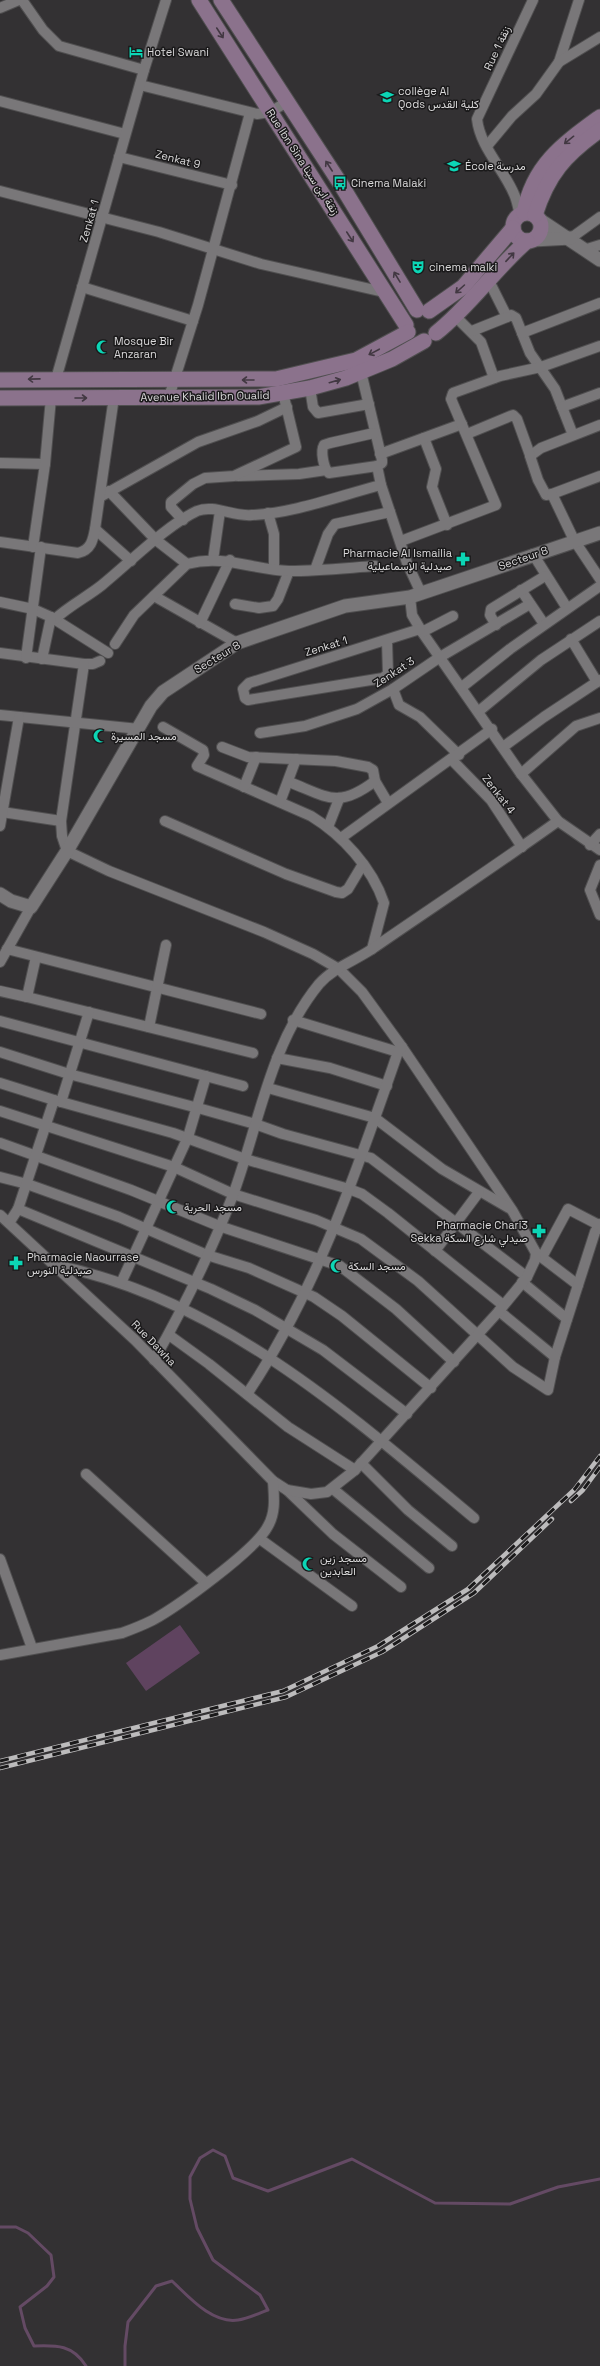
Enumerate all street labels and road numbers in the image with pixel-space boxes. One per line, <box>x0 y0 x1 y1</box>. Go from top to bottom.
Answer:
street label: Rue 1 زنقة <box>481 23 514 73</box>
street label: Rue Ibn Sina زنقة ابن سينا <box>263 106 343 218</box>
street label: Zenkat 9 <box>154 147 202 171</box>
street label: Zenkat 1 <box>76 198 102 244</box>
street label: Avenue Khalid Ibn Oualid <box>140 388 270 404</box>
street label: Secteur 8 <box>496 543 550 573</box>
street label: Zenkat 1 <box>303 633 349 659</box>
street label: Secteur 8 <box>191 638 243 676</box>
street label: Zenkat 3 <box>371 653 417 690</box>
street label: Zenkat 4 <box>479 772 519 817</box>
street label: Rue Dawha <box>129 1317 180 1369</box>

